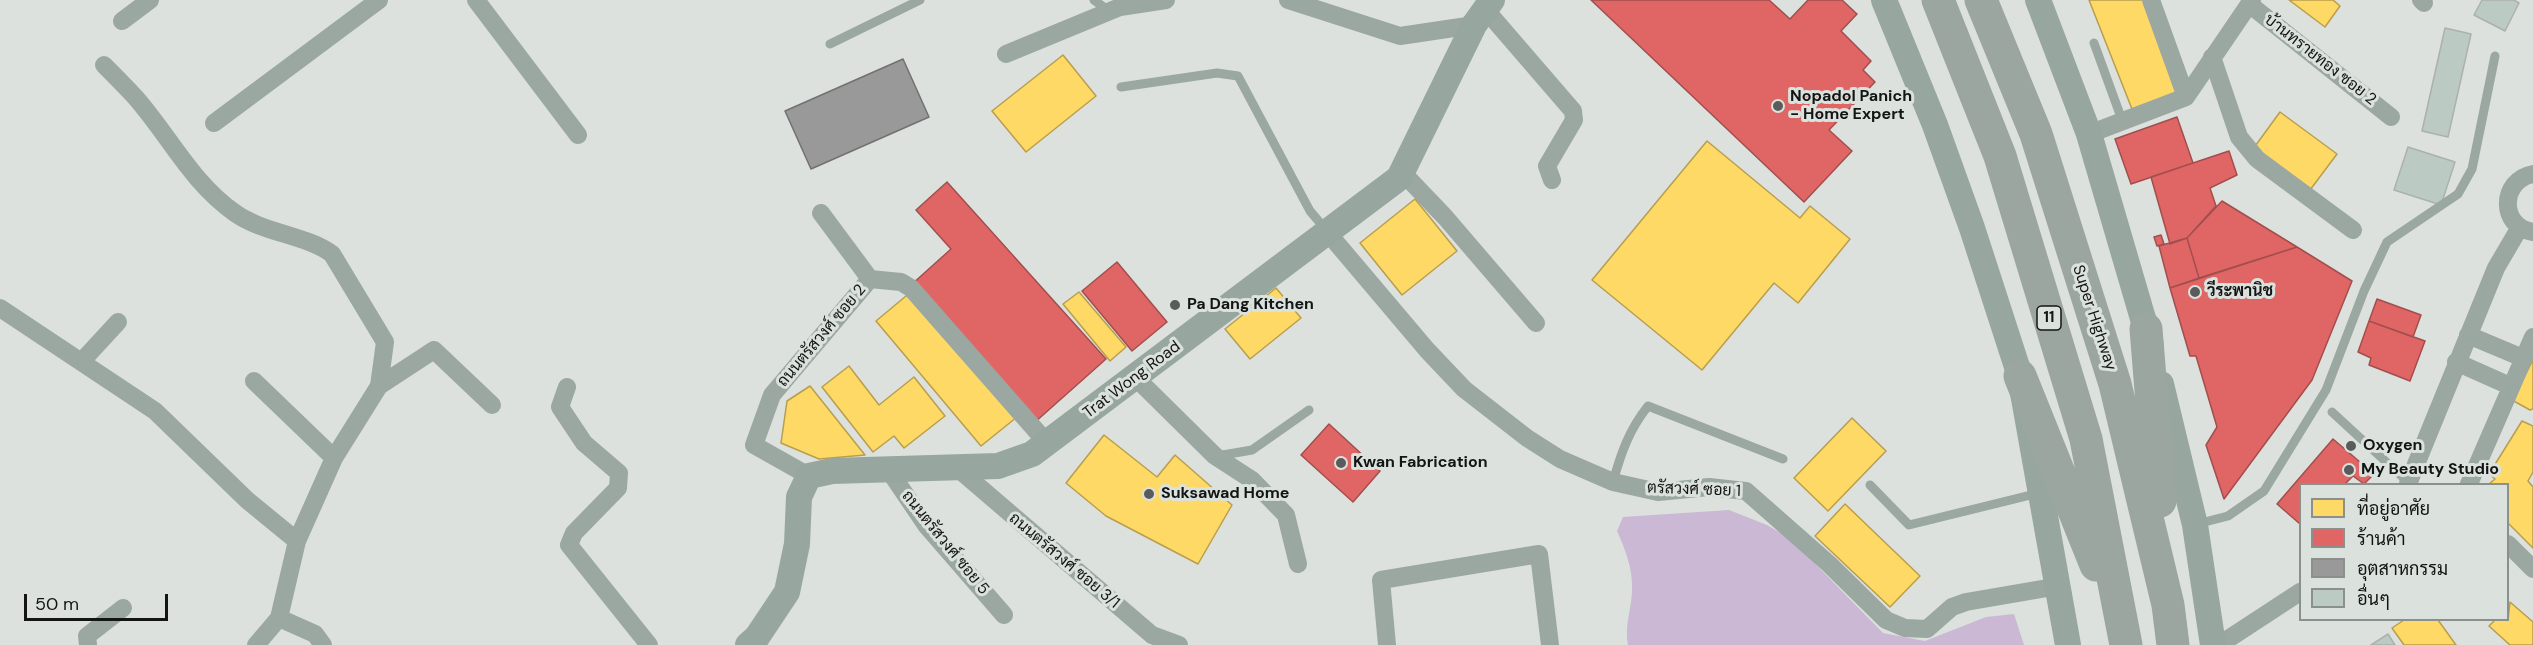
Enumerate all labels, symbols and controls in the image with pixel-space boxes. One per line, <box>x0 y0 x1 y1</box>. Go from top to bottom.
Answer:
street label: บ้านทรายทอง ซอย 2 <box>2260 10 2380 110</box>
place label: Nopadol Panich - Home Expert <box>1790 87 1912 125</box>
marker: Nopadol Panich - Home Expert <box>1771 99 1785 113</box>
street label: Super Highway <box>2068 263 2120 373</box>
street label: ถนนตรัสวงศ์ ซอย 2 <box>774 281 870 391</box>
place label: วีระพานิช <box>2207 282 2273 302</box>
marker: วีระพานิช <box>2188 285 2202 299</box>
place label: Pa Dang Kitchen <box>1187 295 1314 315</box>
marker: Pa Dang Kitchen <box>1168 298 1182 312</box>
road number: 11 <box>2037 306 2061 330</box>
street label: Trat Wong Road <box>1080 337 1184 423</box>
place label: Oxygen <box>2363 436 2422 456</box>
marker: Oxygen <box>2344 439 2358 453</box>
place label: Kwan Fabrication <box>1353 453 1488 473</box>
marker: Kwan Fabrication <box>1334 456 1348 470</box>
place label: My Beauty Studio <box>2361 460 2499 480</box>
marker: My Beauty Studio <box>2342 463 2356 477</box>
street label: ตรัสวงศ์ ซอย 1 <box>1647 479 1741 501</box>
legend <box>2299 483 2509 621</box>
place label: Suksawad Home <box>1161 484 1289 504</box>
street label: ถนนตรัสวงศ์ ซอย 5 <box>897 487 993 599</box>
marker: Suksawad Home <box>1142 487 1156 501</box>
text: ที่อยู่อาศัย <box>2357 497 2430 521</box>
street label: ถนนตรัสวงศ์ ซอย 3/1 <box>1005 509 1123 613</box>
text: ร้านค้า <box>2357 527 2406 551</box>
text: อุตสาหกรรม <box>2357 557 2448 581</box>
scale bar <box>27 582 171 620</box>
text: อื่นๆ <box>2357 587 2390 611</box>
text: 50 m <box>35 592 79 616</box>

